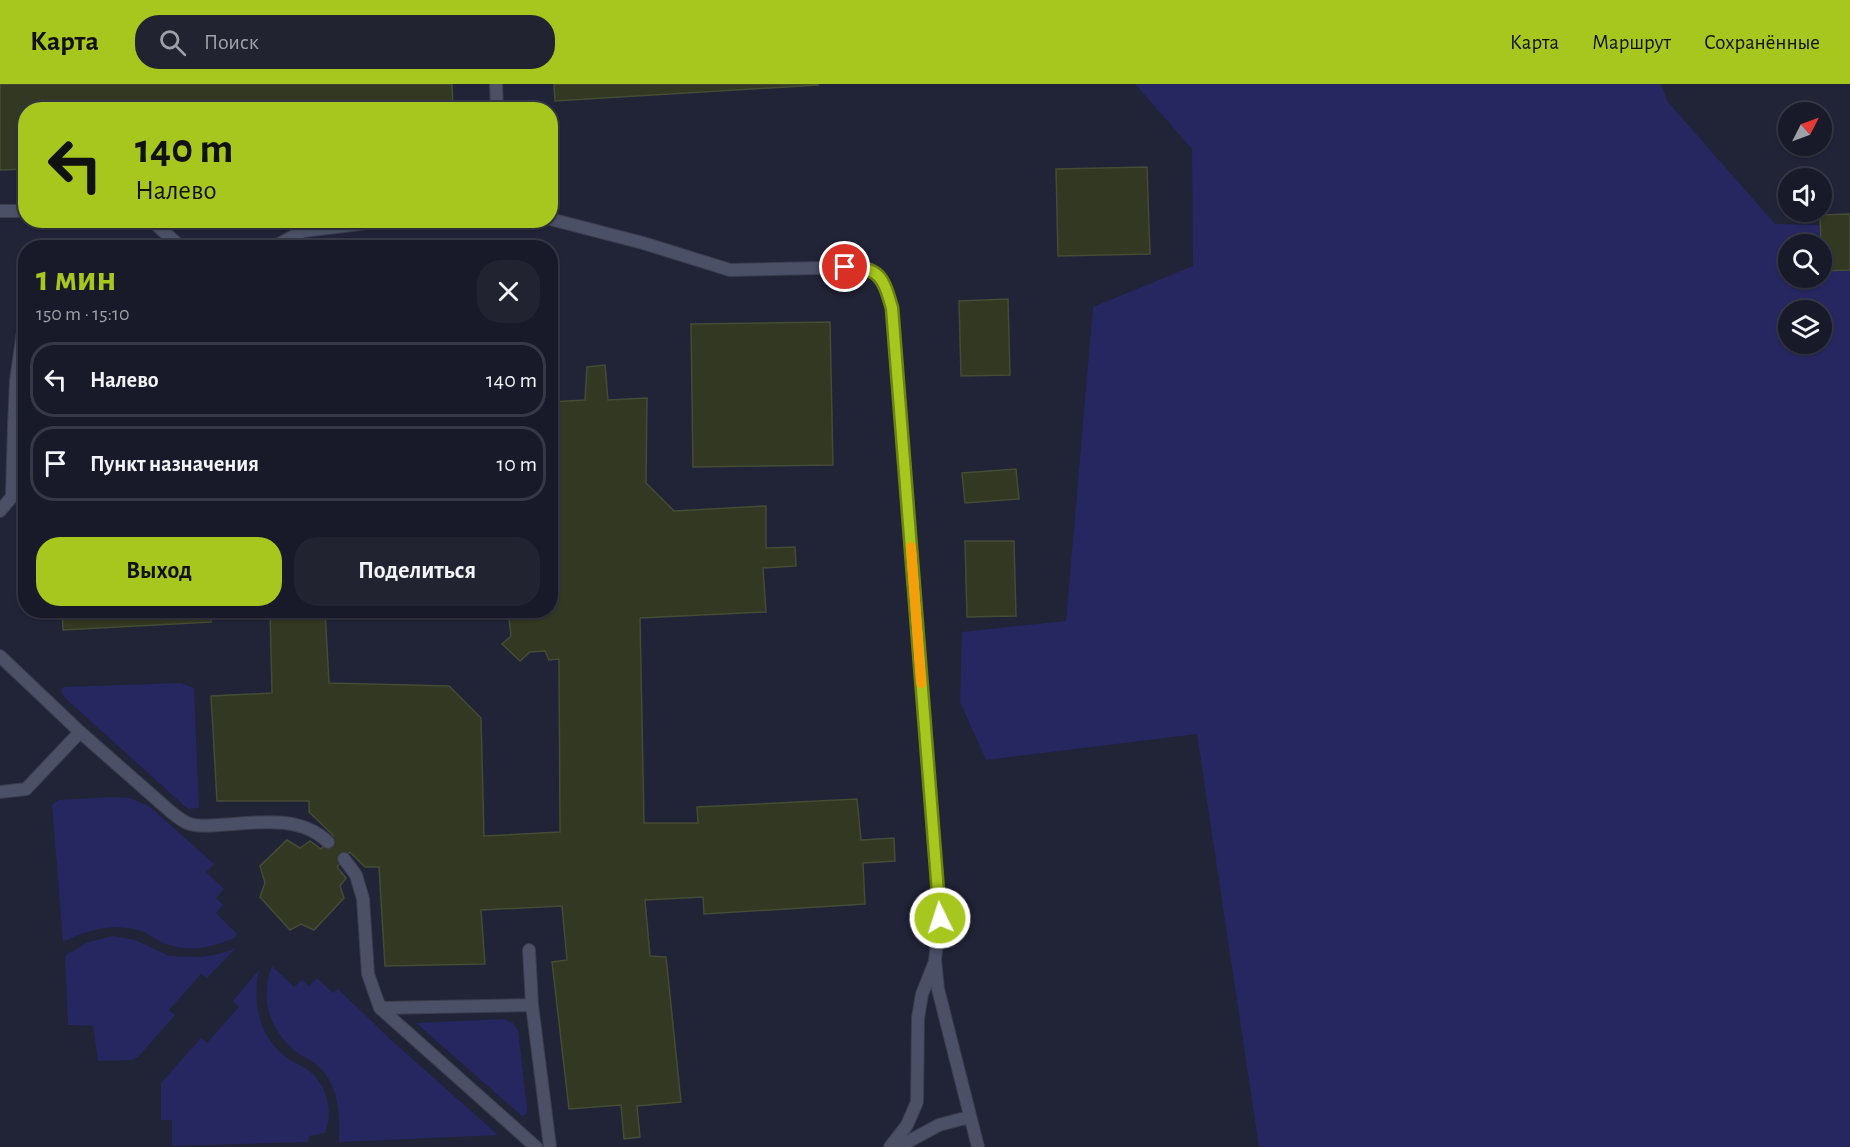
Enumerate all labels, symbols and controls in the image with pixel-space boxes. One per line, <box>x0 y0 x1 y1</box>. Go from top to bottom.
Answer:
search box <box>135 15 555 69</box>
icon: search <box>156 26 189 59</box>
text: Карта <box>30 28 99 56</box>
text: Поиск <box>204 31 259 53</box>
text: Карта <box>1510 32 1559 53</box>
text: Маршрут <box>1592 32 1671 53</box>
text: Сохранённые <box>1704 32 1820 53</box>
north arrow <box>1778 102 1832 156</box>
map controls <box>1778 102 1832 354</box>
icon: left <box>36 126 114 204</box>
text: 140 m <box>135 128 233 170</box>
button: sound <box>1778 168 1832 222</box>
text: Налево <box>135 177 217 204</box>
button: search <box>1778 234 1832 288</box>
pin <box>819 241 870 292</box>
icon: arrive <box>828 250 861 283</box>
button: close <box>477 260 540 323</box>
text: 1 мин <box>36 261 116 297</box>
button: layers <box>1778 300 1832 354</box>
text: 150 m · 15:10 <box>36 304 130 324</box>
icon: left <box>39 363 72 396</box>
text: Налево <box>90 369 159 391</box>
text: 140 m <box>486 369 537 391</box>
icon: arrive <box>39 447 72 480</box>
text: Пункт назначения <box>90 453 259 475</box>
text: 10 m <box>497 453 537 475</box>
button: Выход <box>36 537 282 606</box>
button: Поделиться <box>294 537 540 606</box>
position arrow <box>908 886 972 950</box>

